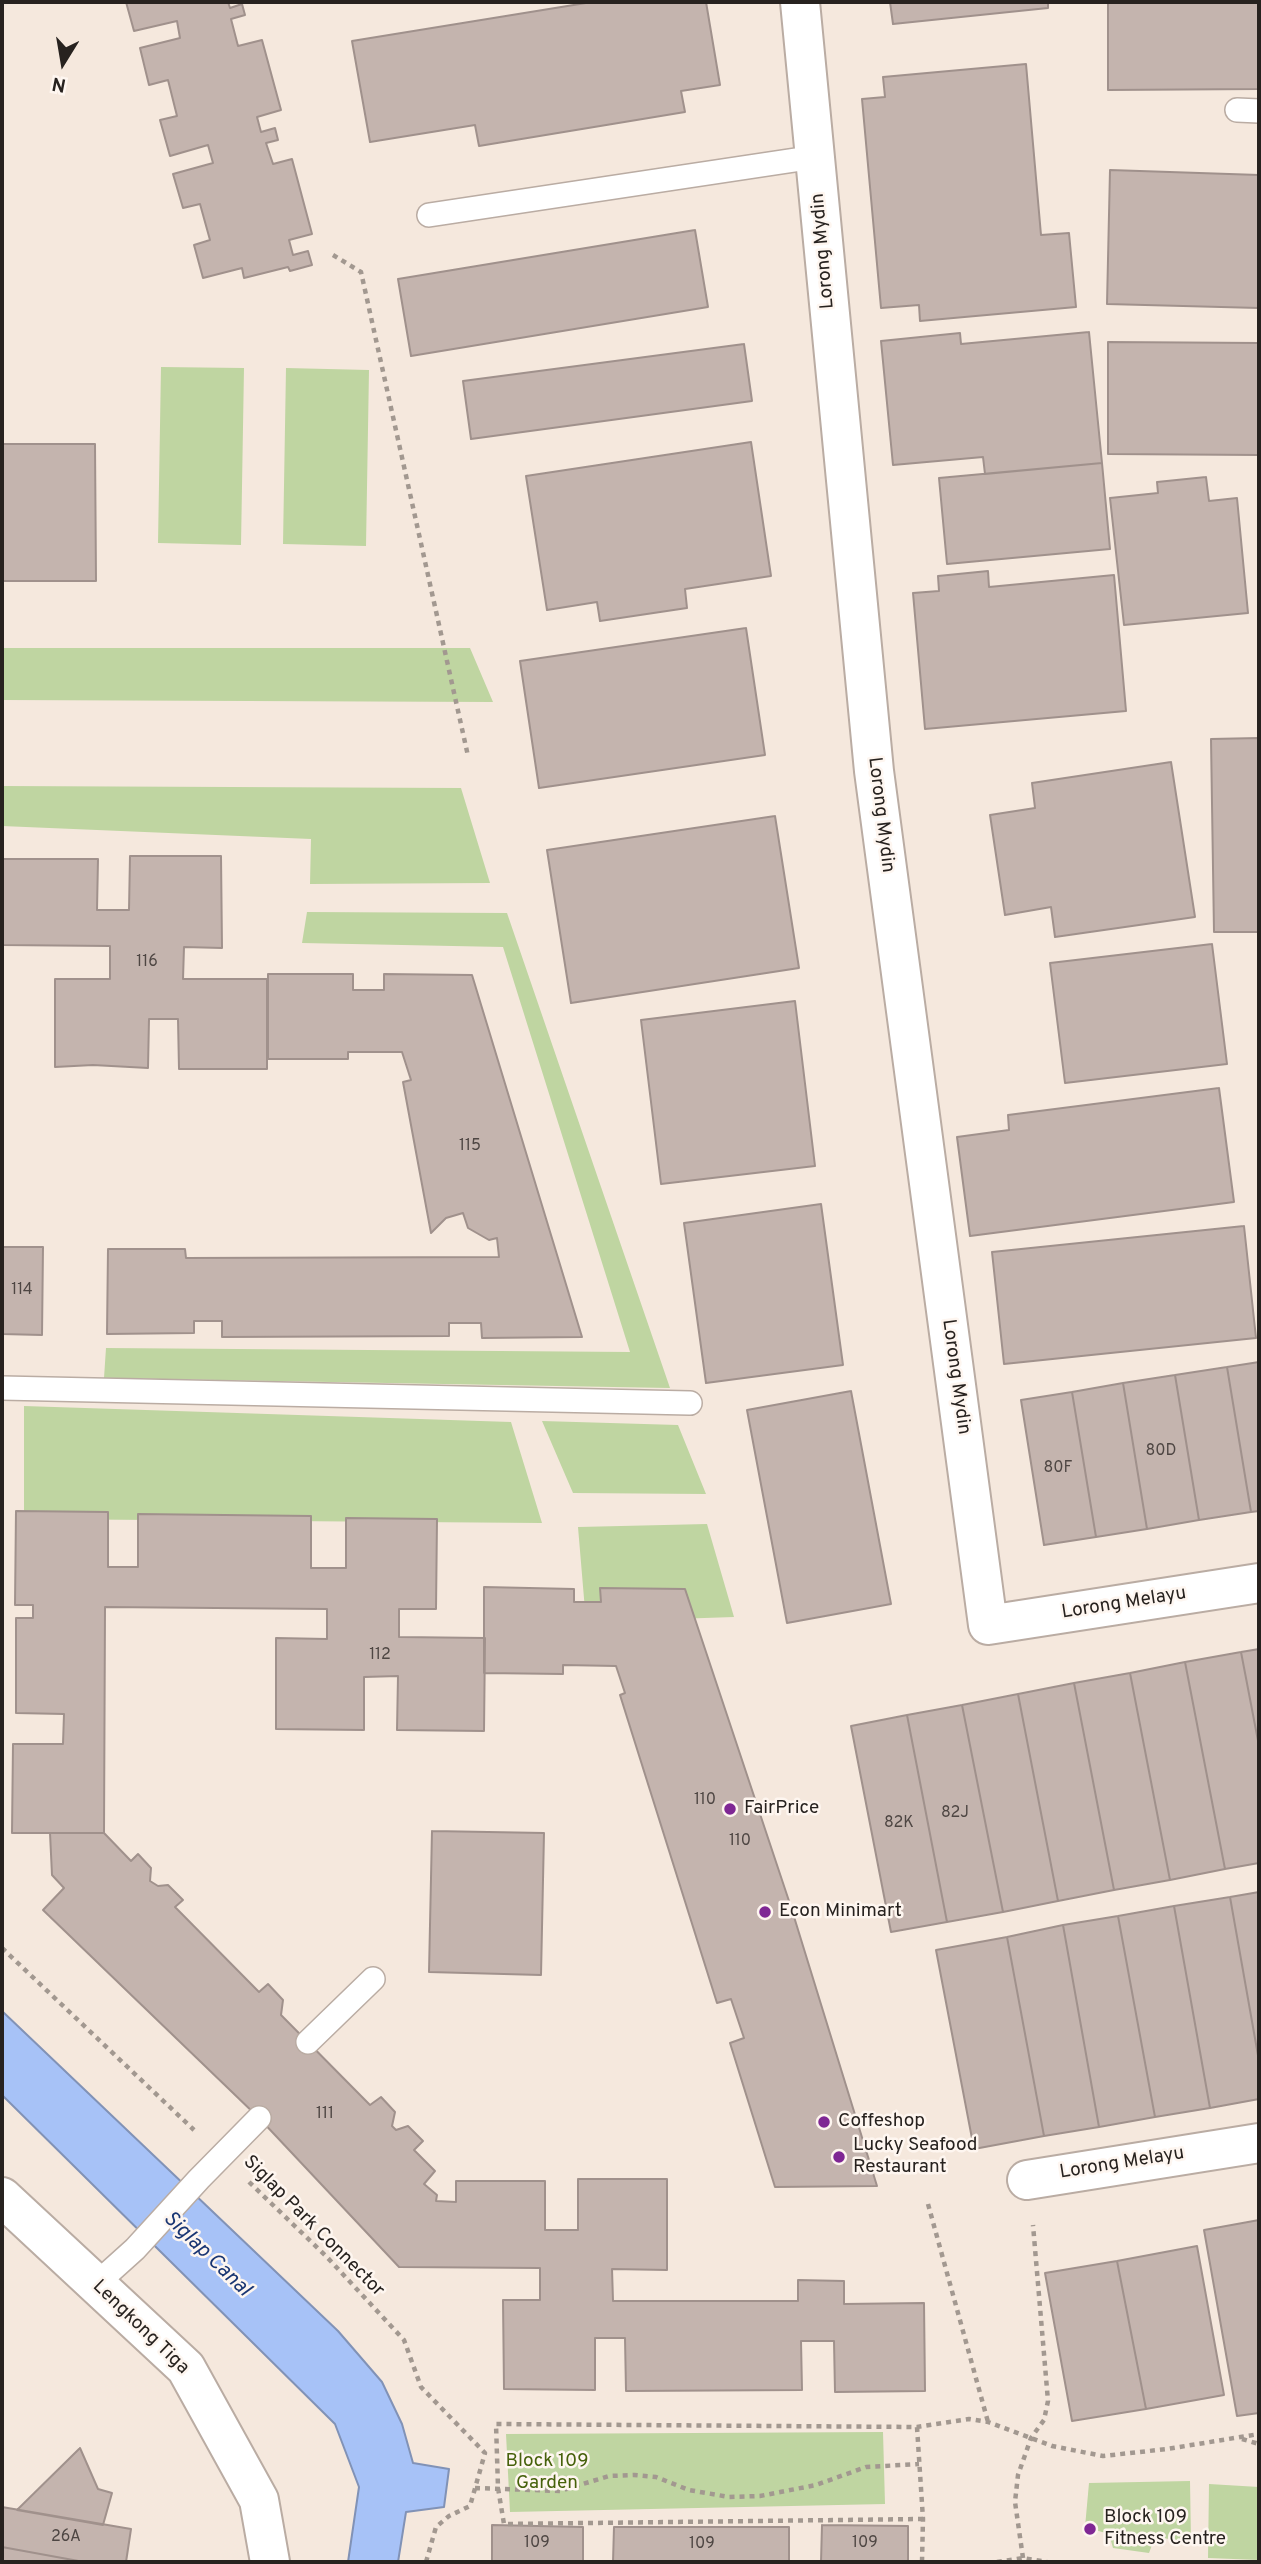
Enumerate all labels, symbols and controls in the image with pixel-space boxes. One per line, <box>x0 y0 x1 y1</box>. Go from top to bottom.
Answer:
north arrow <box>28 28 98 98</box>
text: N <box>50 71 68 97</box>
street label: Lorong Mydin <box>808 192 840 310</box>
street label: Lorong Mydin <box>862 756 898 874</box>
house number: 116 <box>136 953 158 973</box>
house number: 115 <box>459 1137 481 1157</box>
house number: 114 <box>11 1281 33 1301</box>
street label: Lorong Mydin <box>936 1318 974 1436</box>
house number: 80D <box>1146 1442 1176 1462</box>
house number: 80F <box>1044 1459 1072 1479</box>
street label: Lorong Melayu <box>1060 1583 1188 1625</box>
house number: 112 <box>369 1646 391 1666</box>
house number: 110 <box>694 1791 716 1811</box>
place label: FairPrice <box>744 1798 819 1820</box>
marker: FairPrice <box>722 1801 738 1817</box>
house number: 82J <box>941 1804 969 1824</box>
house number: 82K <box>884 1814 914 1834</box>
house number: 110 <box>729 1832 751 1852</box>
place label: Econ Minimart <box>779 1901 902 1923</box>
marker: Econ Minimart <box>757 1904 773 1920</box>
house number: 111 <box>316 2105 334 2125</box>
place label: Coffeshop <box>838 2111 925 2133</box>
marker: Coffeshop <box>816 2114 832 2130</box>
place label: Lucky Seafood Restaurant <box>853 2135 978 2179</box>
street label: Lorong Melayu <box>1058 2143 1186 2185</box>
marker: Lucky Seafood Restaurant <box>831 2149 847 2165</box>
street label: Siglap Park Connector <box>238 2152 388 2302</box>
water label: Siglap Canal <box>157 2207 255 2303</box>
street label: Lengkong Tiga <box>87 2276 193 2380</box>
park label: Block 109 Garden <box>505 2451 589 2495</box>
place label: Block 109 Fitness Centre <box>1104 2507 1226 2551</box>
marker: Block 109 Fitness Centre <box>1082 2521 1098 2537</box>
house number: 26A <box>51 2528 81 2548</box>
house number: 109 <box>524 2534 550 2554</box>
house number: 109 <box>852 2534 878 2554</box>
house number: 109 <box>689 2535 715 2555</box>

